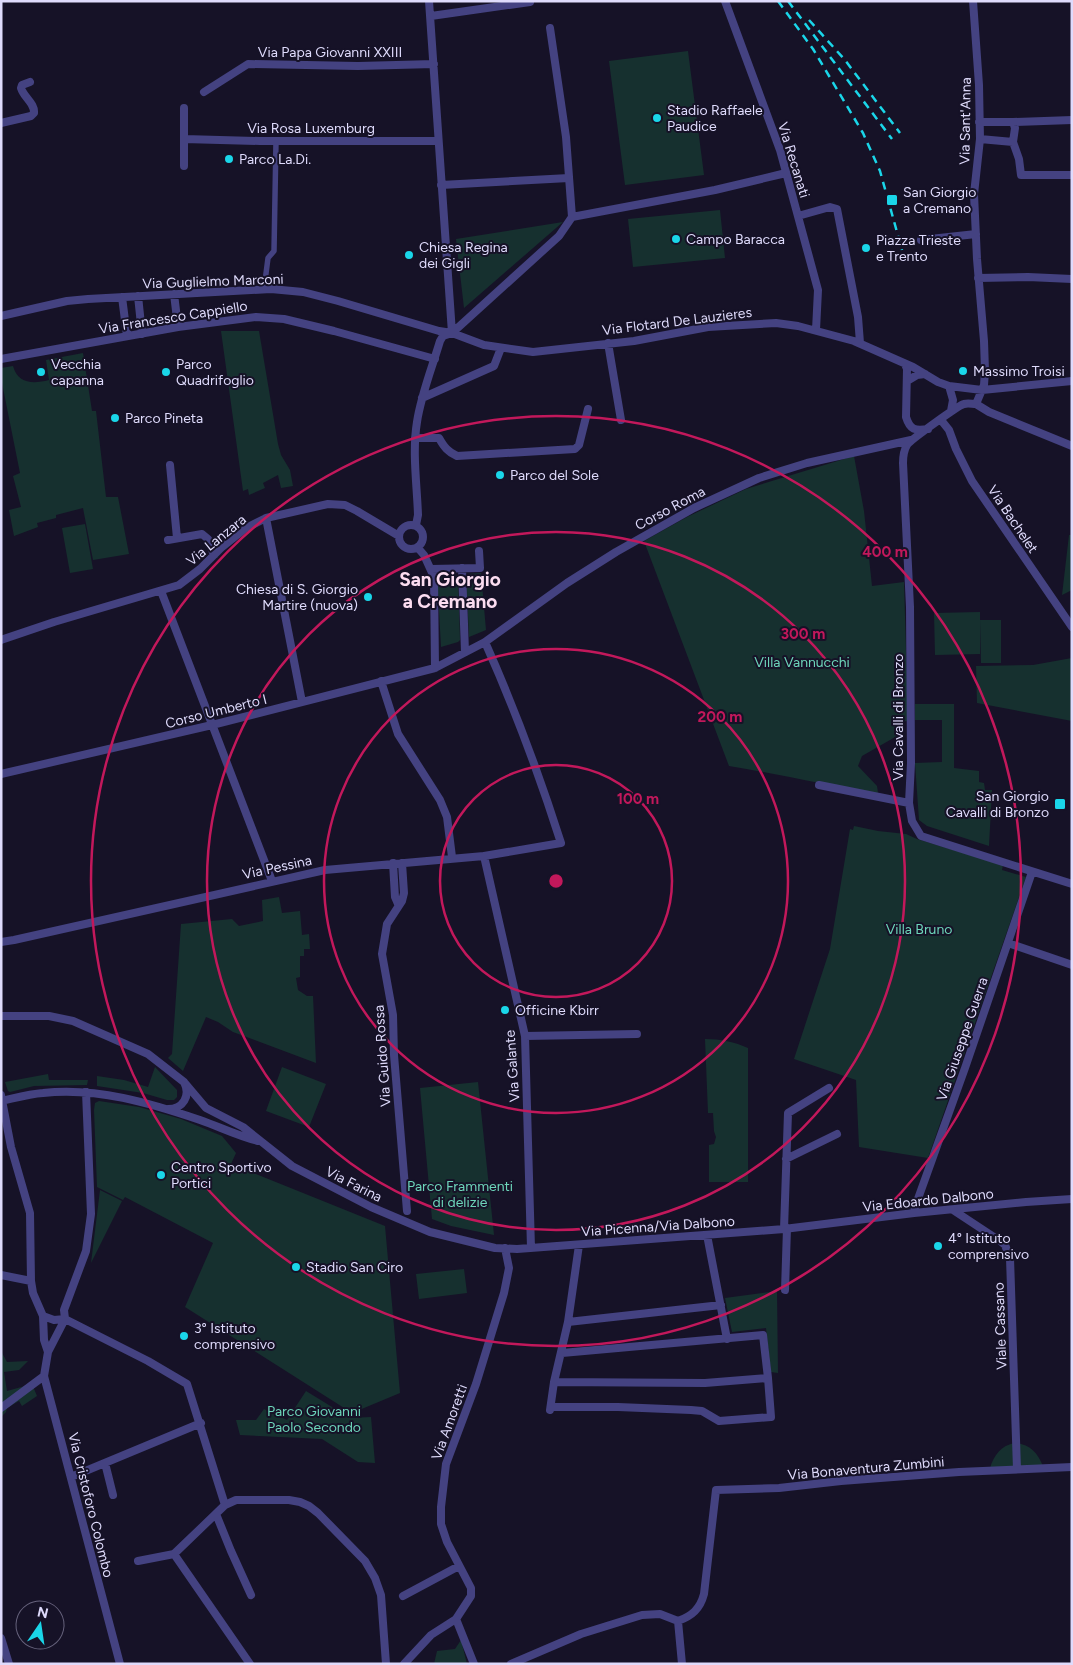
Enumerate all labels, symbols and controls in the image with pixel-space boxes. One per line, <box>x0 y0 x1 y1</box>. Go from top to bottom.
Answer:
street label: Via Papa Giovanni XXIII <box>258 44 402 61</box>
street label: Via Sant'Anna <box>956 77 975 165</box>
place label: Stadio Raffaele Paudice <box>667 102 763 135</box>
marker: Stadio Raffaele Paudice <box>651 112 663 124</box>
street label: Via Rosa Luxemburg <box>247 120 375 137</box>
street label: Via Recanati <box>774 120 813 200</box>
place label: Parco La.Di. <box>239 151 311 168</box>
marker: Parco La.Di. <box>223 153 235 165</box>
place label: San Giorgio a Cremano <box>903 184 976 217</box>
marker: San Giorgio a Cremano <box>885 193 899 207</box>
place label: Campo Baracca <box>686 231 785 248</box>
place label: Piazza Trieste e Trento <box>876 232 961 265</box>
marker: Campo Baracca <box>670 233 682 245</box>
place label: Chiesa Regina dei Gigli <box>419 239 508 272</box>
marker: Piazza Trieste e Trento <box>860 242 872 254</box>
marker: Chiesa Regina dei Gigli <box>403 249 415 261</box>
street label: Via Guglielmo Marconi <box>142 271 284 292</box>
street label: Via Francesco Cappiello <box>97 297 249 338</box>
street label: Via Flotard De Lauzieres <box>601 304 753 339</box>
place label: Vecchia capanna <box>51 356 104 389</box>
place label: Parco Quadrifoglio <box>176 356 254 389</box>
place label: Massimo Troisi <box>973 363 1065 380</box>
marker: Massimo Troisi <box>957 365 969 377</box>
marker: Vecchia capanna <box>35 366 47 378</box>
marker: Parco Quadrifoglio <box>160 366 172 378</box>
place label: Parco Pineta <box>125 410 203 427</box>
marker: Parco Pineta <box>109 412 121 424</box>
place label: Parco del Sole <box>510 467 599 484</box>
marker: Parco del Sole <box>494 469 506 481</box>
street label: Via Bachelet <box>984 482 1042 556</box>
street label: Corso Roma <box>632 483 708 534</box>
street label: Via Lanzara <box>183 511 250 570</box>
text: 400 m <box>862 543 908 561</box>
district label: San Giorgio a Cremano <box>399 568 501 613</box>
place label: Chiesa di S. Giorgio Martire (nuova) <box>236 581 358 614</box>
marker: Chiesa di S. Giorgio Martire (nuova) <box>362 591 374 603</box>
text: 300 m <box>781 625 825 643</box>
park label: Villa Vannucchi <box>754 654 850 671</box>
street label: Via Cavalli di Bronzo <box>890 654 907 780</box>
street label: Corso Umberto I <box>164 691 269 732</box>
text: 200 m <box>698 708 742 726</box>
place label: San Giorgio Cavalli di Bronzo <box>946 788 1049 821</box>
text: 100 m <box>617 790 659 808</box>
marker: San Giorgio Cavalli di Bronzo <box>1053 797 1067 811</box>
street label: Via Pessina <box>241 852 313 883</box>
centre of rings <box>547 872 565 890</box>
park label: Villa Bruno <box>886 921 952 938</box>
street label: Via Giuseppe Guerra <box>933 975 992 1103</box>
place label: Officine Kbirr <box>515 1002 599 1019</box>
street label: Via Guido Rossa <box>370 1004 395 1107</box>
marker: Officine Kbirr <box>499 1004 511 1016</box>
street label: Via Galante <box>501 1029 523 1103</box>
place label: Centro Sportivo Portici <box>171 1159 272 1192</box>
street label: Via Farina <box>323 1163 385 1206</box>
marker: Centro Sportivo Portici <box>155 1169 167 1181</box>
park label: Parco Frammenti di delizie <box>407 1178 513 1211</box>
street label: Via Edoardo Dalbono <box>862 1185 995 1216</box>
street label: Via Picenna/Via Dalbono <box>581 1213 735 1240</box>
place label: 4° Istituto comprensivo <box>948 1230 1029 1263</box>
marker: 4° Istituto comprensivo <box>932 1240 944 1252</box>
place label: Stadio San Ciro <box>306 1259 403 1276</box>
marker: Stadio San Ciro <box>290 1261 302 1273</box>
street label: Viale Cassano <box>990 1282 1011 1370</box>
place label: 3° Istituto comprensivo <box>194 1320 275 1353</box>
marker: 3° Istituto comprensivo <box>178 1330 190 1342</box>
street label: Via Amoretti <box>428 1382 471 1462</box>
park label: Parco Giovanni Paolo Secondo <box>267 1403 361 1436</box>
street label: Via Cristoforo Colombo <box>64 1431 117 1579</box>
street label: Via Bonaventura Zumbini <box>787 1453 945 1484</box>
north arrow <box>15 1600 65 1650</box>
text: N <box>36 1603 50 1622</box>

